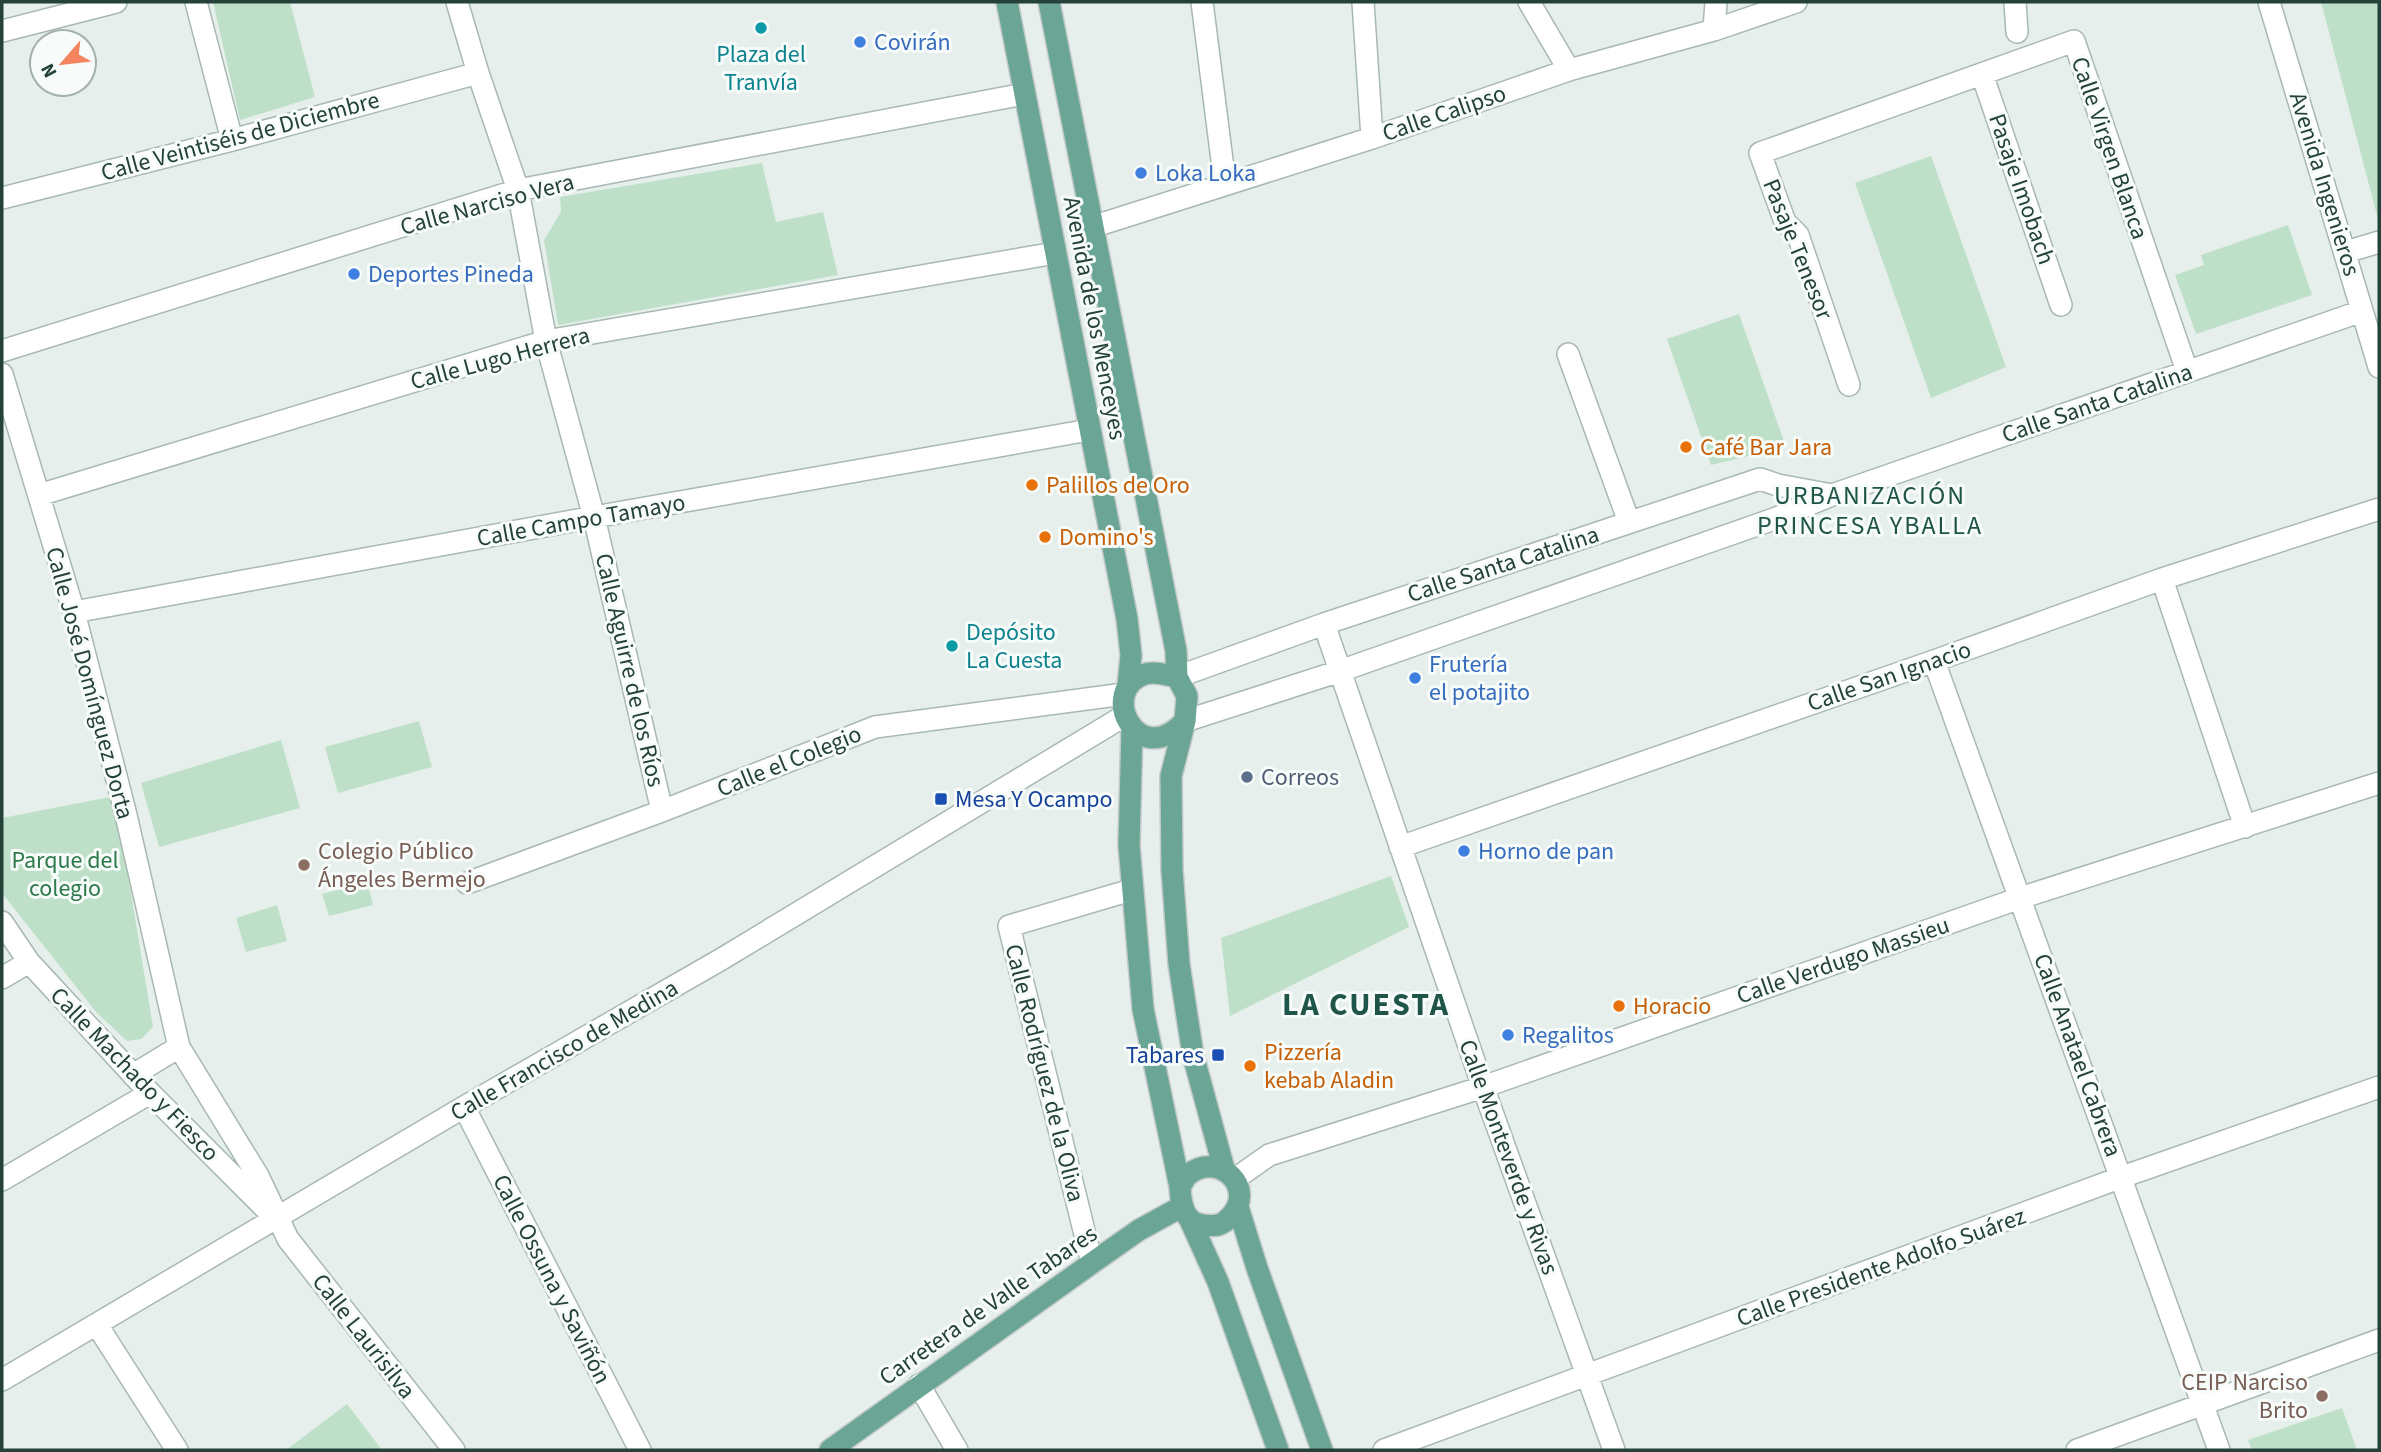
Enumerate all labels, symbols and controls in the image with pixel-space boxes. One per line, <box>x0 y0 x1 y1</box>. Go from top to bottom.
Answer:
marker: Plaza del Tranvía <box>753 20 769 36</box>
place label: Covirán <box>874 25 951 60</box>
north arrow <box>28 28 98 98</box>
marker: Covirán <box>852 34 868 50</box>
place label: Plaza del Tranvía <box>716 37 806 100</box>
street label: Calle Virgen Blanca <box>2062 52 2157 244</box>
text: N <box>34 58 64 82</box>
street label: Calle Calipso <box>1378 76 1511 151</box>
street label: Calle Veintiséis de Diciembre <box>97 82 383 191</box>
street label: Avenida Ingenieros <box>2280 88 2369 280</box>
street label: Pasaje Imobach <box>1979 109 2064 269</box>
place label: Loka Loka <box>1155 156 1256 191</box>
street label: Calle Narciso Vera <box>396 164 578 245</box>
marker: Loka Loka <box>1133 165 1149 181</box>
street label: Pasaje Tenesor <box>1753 174 1842 325</box>
street label: Avenida de los Menceyes <box>1054 193 1135 443</box>
place label: Deportes Pineda <box>368 257 534 292</box>
marker: Deportes Pineda <box>346 266 362 282</box>
street label: Calle Lugo Herrera <box>406 318 594 399</box>
street label: Calle Santa Catalina <box>1997 354 2197 453</box>
place label: Café Bar Jara <box>1700 430 1832 465</box>
marker: Café Bar Jara <box>1678 439 1694 455</box>
place label: Palillos de Oro <box>1046 468 1190 503</box>
marker: Palillos de Oro <box>1024 477 1040 493</box>
district label: URBANIZACIÓN PRINCESA YBALLA <box>1757 477 1983 544</box>
street label: Calle Campo Tamayo <box>474 485 688 556</box>
street label: Calle Santa Catalina <box>1403 517 1604 612</box>
place label: Domino's <box>1059 520 1154 555</box>
marker: Domino's <box>1037 529 1053 545</box>
street label: Calle José Domínguez Dorta <box>36 543 143 823</box>
street label: Calle Aguirre de los Ríos <box>586 550 673 790</box>
place label: Depósito La Cuesta <box>966 615 1062 678</box>
street label: Calle San Ignacio <box>1803 632 1976 721</box>
marker: Depósito La Cuesta <box>944 638 960 654</box>
place label: Frutería el potajito <box>1429 647 1530 710</box>
marker: Frutería el potajito <box>1407 670 1423 686</box>
street label: Calle el Colegio <box>712 717 867 806</box>
place label: Correos <box>1261 760 1339 795</box>
marker: Correos <box>1239 769 1255 785</box>
place label: Mesa Y Ocampo <box>955 782 1113 817</box>
marker: Mesa Y Ocampo <box>933 791 949 807</box>
place label: Colegio Público Ángeles Bermejo <box>318 834 486 897</box>
place label: Horno de pan <box>1478 834 1614 869</box>
park label: Parque del colegio <box>11 843 119 906</box>
marker: Horno de pan <box>1456 843 1472 859</box>
marker: Colegio Público Ángeles Bermejo <box>296 857 312 873</box>
street label: Calle Verdugo Massieu <box>1732 908 1954 1013</box>
street label: Calle Rodríguez de la Oliva <box>996 941 1094 1206</box>
street label: Calle Anatael Cabrera <box>2024 949 2131 1162</box>
street label: Calle Francisco de Medina <box>444 971 685 1130</box>
street label: Calle Machado y Fiesco <box>42 979 227 1169</box>
district label: LA CUESTA <box>1282 982 1450 1028</box>
place label: Horacio <box>1633 989 1711 1024</box>
marker: Horacio <box>1611 998 1627 1014</box>
place label: Regalitos <box>1522 1018 1614 1053</box>
marker: Regalitos <box>1500 1027 1516 1043</box>
place label: Pizzería kebab Aladin <box>1264 1035 1394 1098</box>
street label: Calle Monteverde y Rivas <box>1450 1035 1567 1280</box>
place label: Tabares <box>1126 1038 1204 1073</box>
marker: Tabares <box>1210 1047 1226 1063</box>
marker: Pizzería kebab Aladin <box>1242 1058 1258 1074</box>
street label: Calle Ossuna y Saviñón <box>483 1168 620 1390</box>
street label: Calle Presidente Adolfo Suárez <box>1732 1199 2031 1336</box>
street label: Carretera de Valle Tabares <box>872 1217 1105 1394</box>
street label: Calle Laurisilva <box>303 1266 424 1406</box>
place label: CEIP Narciso Brito <box>2181 1365 2308 1428</box>
marker: CEIP Narciso Brito <box>2314 1388 2330 1404</box>

